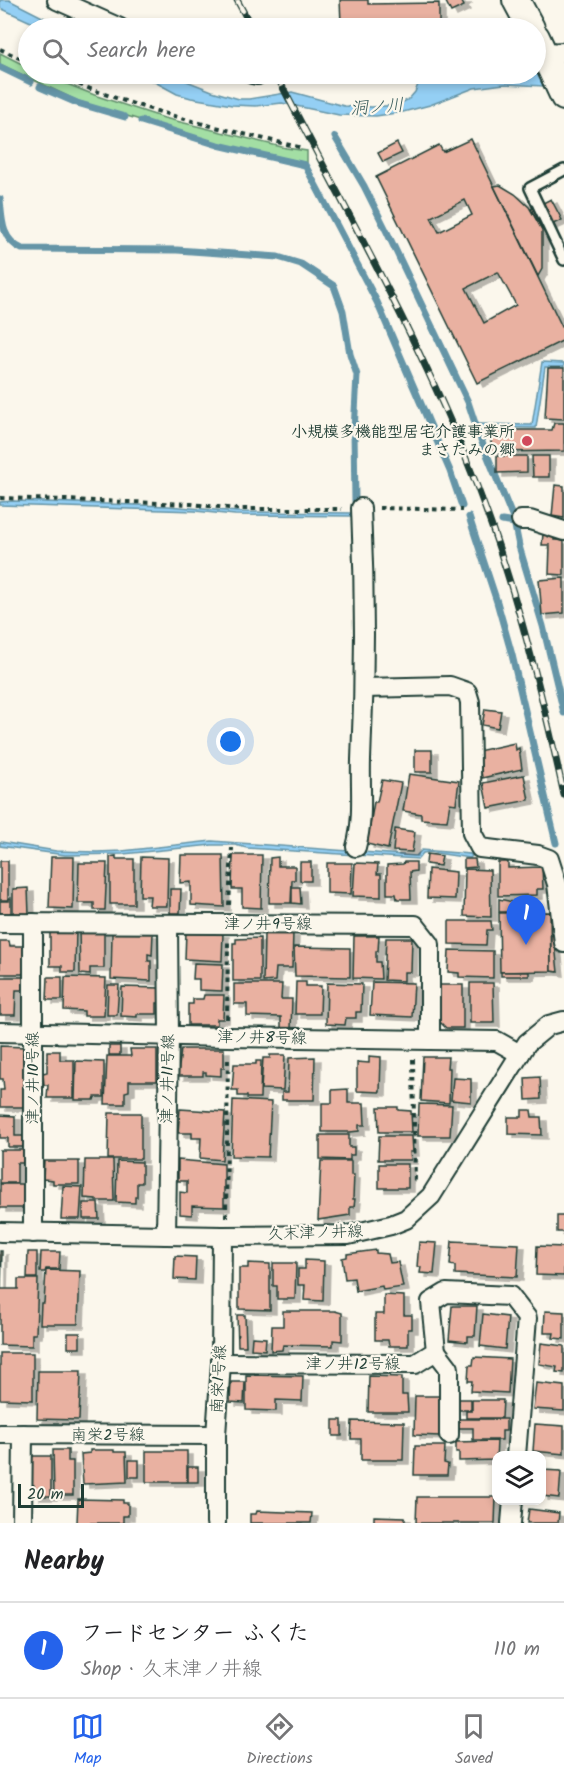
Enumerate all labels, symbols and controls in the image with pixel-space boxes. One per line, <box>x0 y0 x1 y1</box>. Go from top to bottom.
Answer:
search box <box>18 18 546 84</box>
text: Search here <box>87 34 195 69</box>
icon: search <box>39 35 72 68</box>
water label: 洞ノ川 <box>349 92 405 124</box>
place label: 小規模多機能型居宅介護事業所 まさたみの郷 <box>291 420 515 463</box>
marker: 小規模多機能型居宅介護事業所 まさたみの郷 <box>520 434 534 448</box>
your location <box>216 727 245 756</box>
pin: 1 <box>506 896 546 945</box>
street label: 津ノ井9号線 <box>224 912 312 937</box>
street label: 津ノ井8号線 <box>217 1025 307 1051</box>
street label: 津ノ井10号線 <box>21 1031 46 1125</box>
street label: 津ノ井11号線 <box>155 1034 181 1124</box>
street label: 久末津ノ井線 <box>267 1219 363 1247</box>
street label: 南栄1号線 <box>205 1344 233 1414</box>
street label: 津ノ井12号線 <box>306 1352 400 1377</box>
street label: 南栄2号線 <box>71 1423 145 1448</box>
map controls <box>492 1451 546 1505</box>
button: layers <box>492 1451 546 1505</box>
scale bar <box>18 1481 84 1508</box>
text: 20 m <box>27 1482 63 1507</box>
text: Nearby <box>24 1541 104 1583</box>
text: フードセンター ふくた <box>81 1617 309 1652</box>
text: 1 <box>40 1634 47 1666</box>
text: 110 m <box>494 1634 540 1666</box>
text: Shop · 久末津ノ井線 <box>81 1654 262 1686</box>
tab: Map <box>71 1710 104 1771</box>
tab: Directions <box>246 1710 313 1771</box>
tab: Saved <box>455 1710 493 1771</box>

